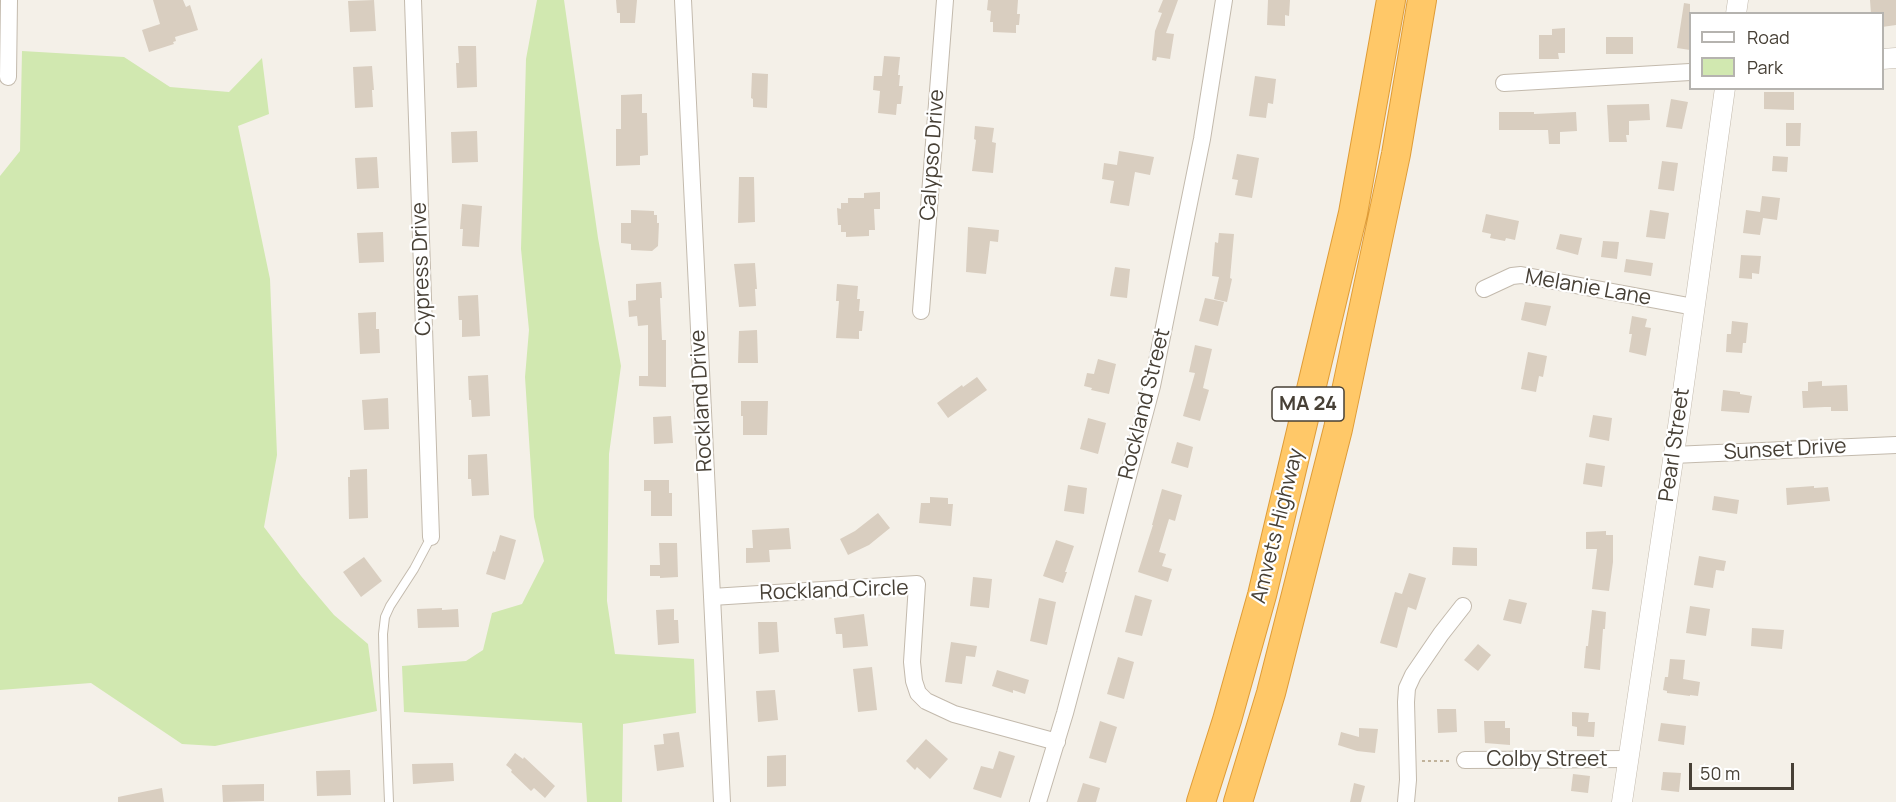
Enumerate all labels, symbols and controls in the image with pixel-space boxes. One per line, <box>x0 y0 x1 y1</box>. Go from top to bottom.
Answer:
legend <box>1689 12 1884 90</box>
text: Road <box>1747 25 1790 49</box>
text: Park <box>1747 55 1783 79</box>
street label: Calypso Drive <box>916 88 950 222</box>
street label: Cypress Drive <box>407 202 437 336</box>
street label: Melanie Lane <box>1523 265 1653 311</box>
street label: Rockland Street <box>1114 326 1176 482</box>
street label: Rockland Drive <box>686 329 718 473</box>
street label: Pearl Street <box>1655 386 1695 504</box>
road number: MA 24 <box>1272 387 1344 421</box>
street label: Sunset Drive <box>1723 434 1847 466</box>
street label: Amvets Highway <box>1247 446 1309 606</box>
street label: Rockland Circle <box>759 576 909 606</box>
street label: Colby Street <box>1486 747 1608 773</box>
scale bar <box>1692 751 1797 789</box>
text: 50 m <box>1700 761 1740 785</box>

